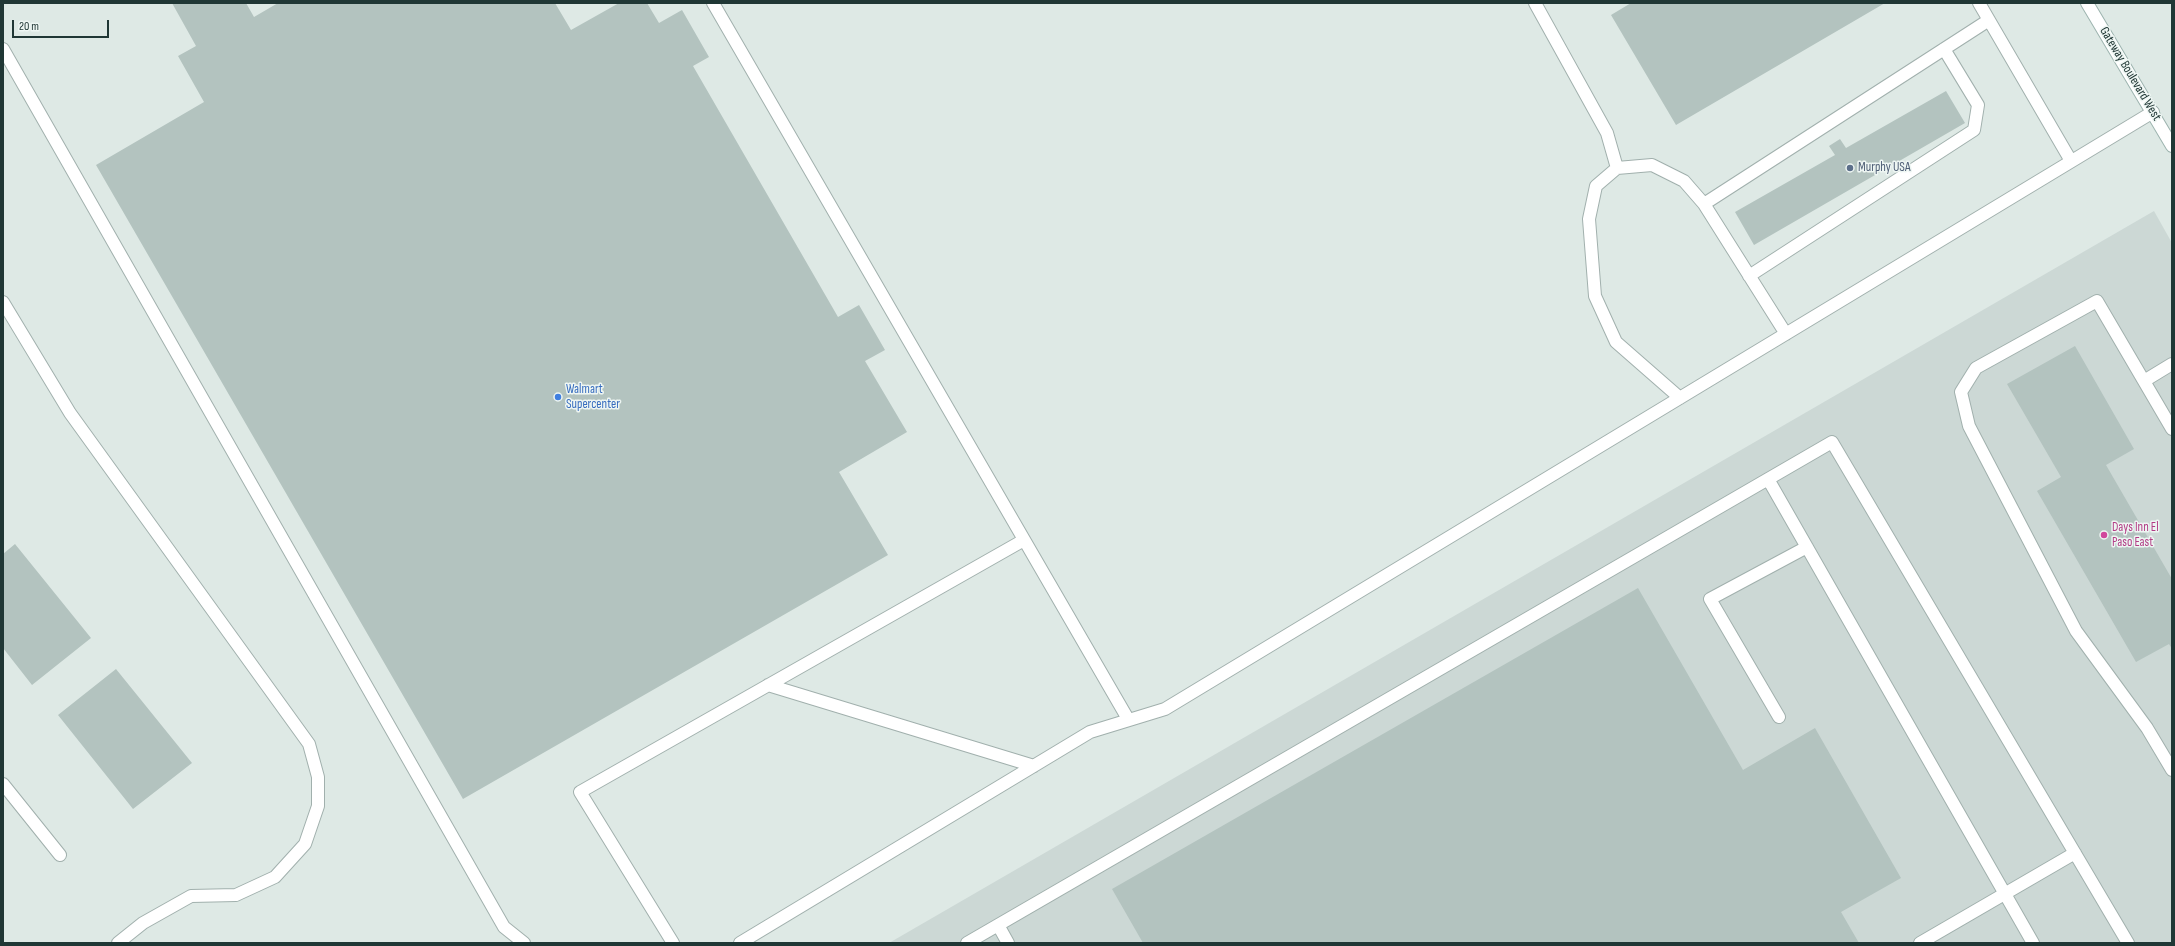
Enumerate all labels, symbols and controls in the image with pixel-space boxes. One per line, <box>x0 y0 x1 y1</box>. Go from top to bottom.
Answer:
scale bar <box>14 12 111 38</box>
text: 20 m <box>19 19 39 34</box>
street label: Gateway Boulevard West <box>2096 24 2164 124</box>
place label: Murphy USA <box>1858 160 1910 176</box>
marker: Murphy USA <box>1845 163 1855 173</box>
place label: Walmart Supercenter <box>566 382 620 413</box>
marker: Walmart Supercenter <box>553 392 563 402</box>
place label: Days Inn El Paso East <box>2112 520 2159 551</box>
marker: Days Inn El Paso East <box>2099 530 2109 540</box>

